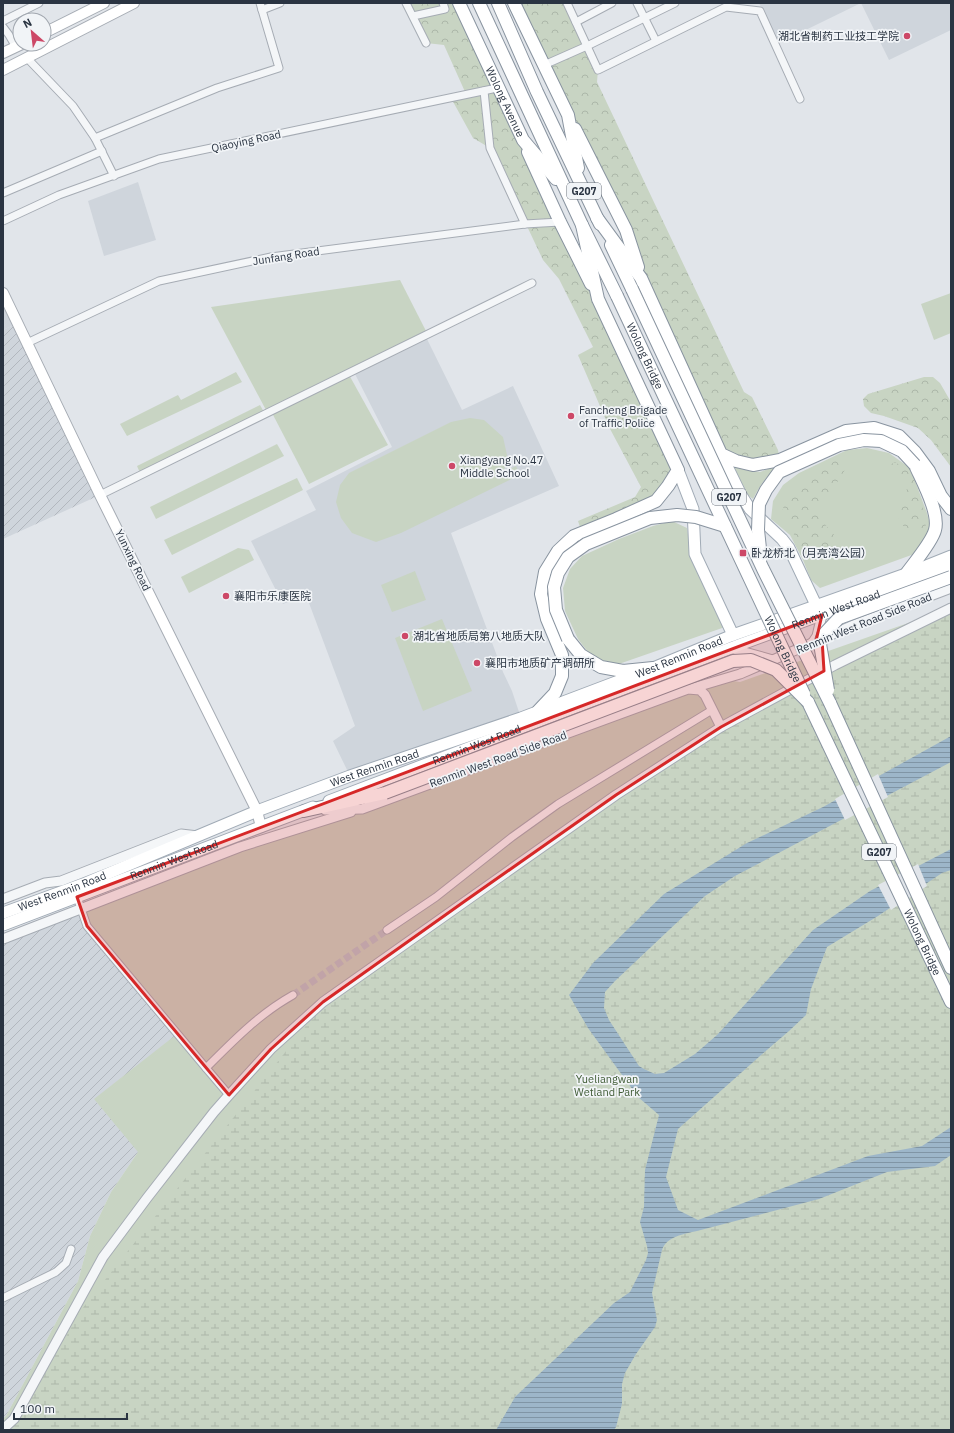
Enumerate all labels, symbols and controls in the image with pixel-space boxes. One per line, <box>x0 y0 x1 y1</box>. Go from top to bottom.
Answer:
north arrow <box>12 12 52 52</box>
text: N <box>21 15 34 31</box>
place label: 湖北省制药工业技工学院 <box>778 29 899 43</box>
marker: 湖北省制药工业技工学院 <box>902 31 912 41</box>
street label: Wolong Avenue <box>483 64 528 139</box>
street label: Qiaoying Road <box>210 127 282 155</box>
road number: G207 <box>567 183 601 199</box>
street label: Junfang Road <box>252 244 320 268</box>
street label: Wolong Bridge <box>623 320 667 391</box>
place label: Fancheng Brigade of Traffic Police <box>579 403 667 430</box>
marker: Fancheng Brigade of Traffic Police <box>566 411 576 421</box>
place label: Xiangyang No.47 Middle School <box>460 453 543 480</box>
marker: Xiangyang No.47 Middle School <box>447 461 457 471</box>
road number: G207 <box>712 489 746 505</box>
street label: Yunxing Road <box>112 527 154 593</box>
place label: 卧龙桥北（月亮湾公园） <box>751 546 872 560</box>
marker: 卧龙桥北（月亮湾公园） <box>738 548 748 558</box>
street label: Renmin West Road <box>790 587 882 632</box>
place label: 襄阳市乐康医院 <box>234 589 311 603</box>
street label: Renmin West Road Side Road <box>794 589 934 657</box>
marker: 襄阳市乐康医院 <box>221 591 231 601</box>
street label: Wolong Bridge <box>761 613 804 684</box>
place label: 湖北省地质局第八地质大队 <box>413 629 545 643</box>
marker: 湖北省地质局第八地质大队 <box>400 631 410 641</box>
street label: West Renmin Road <box>633 633 725 681</box>
place label: 襄阳市地质矿产调研所 <box>485 656 595 670</box>
marker: 襄阳市地质矿产调研所 <box>472 658 482 668</box>
street label: Renmin West Road <box>431 722 523 768</box>
street label: Renmin West Road Side Road <box>427 728 569 790</box>
street label: West Renmin Road <box>328 746 421 790</box>
street label: Renmin West Road <box>128 837 220 883</box>
road number: G207 <box>862 844 896 860</box>
street label: West Renmin Road <box>16 868 108 914</box>
street label: Wolong Bridge <box>901 907 944 978</box>
park label: Yueliangwan Wetland Park <box>574 1072 640 1099</box>
scale bar <box>14 1395 127 1421</box>
text: 100 m <box>20 1401 55 1416</box>

